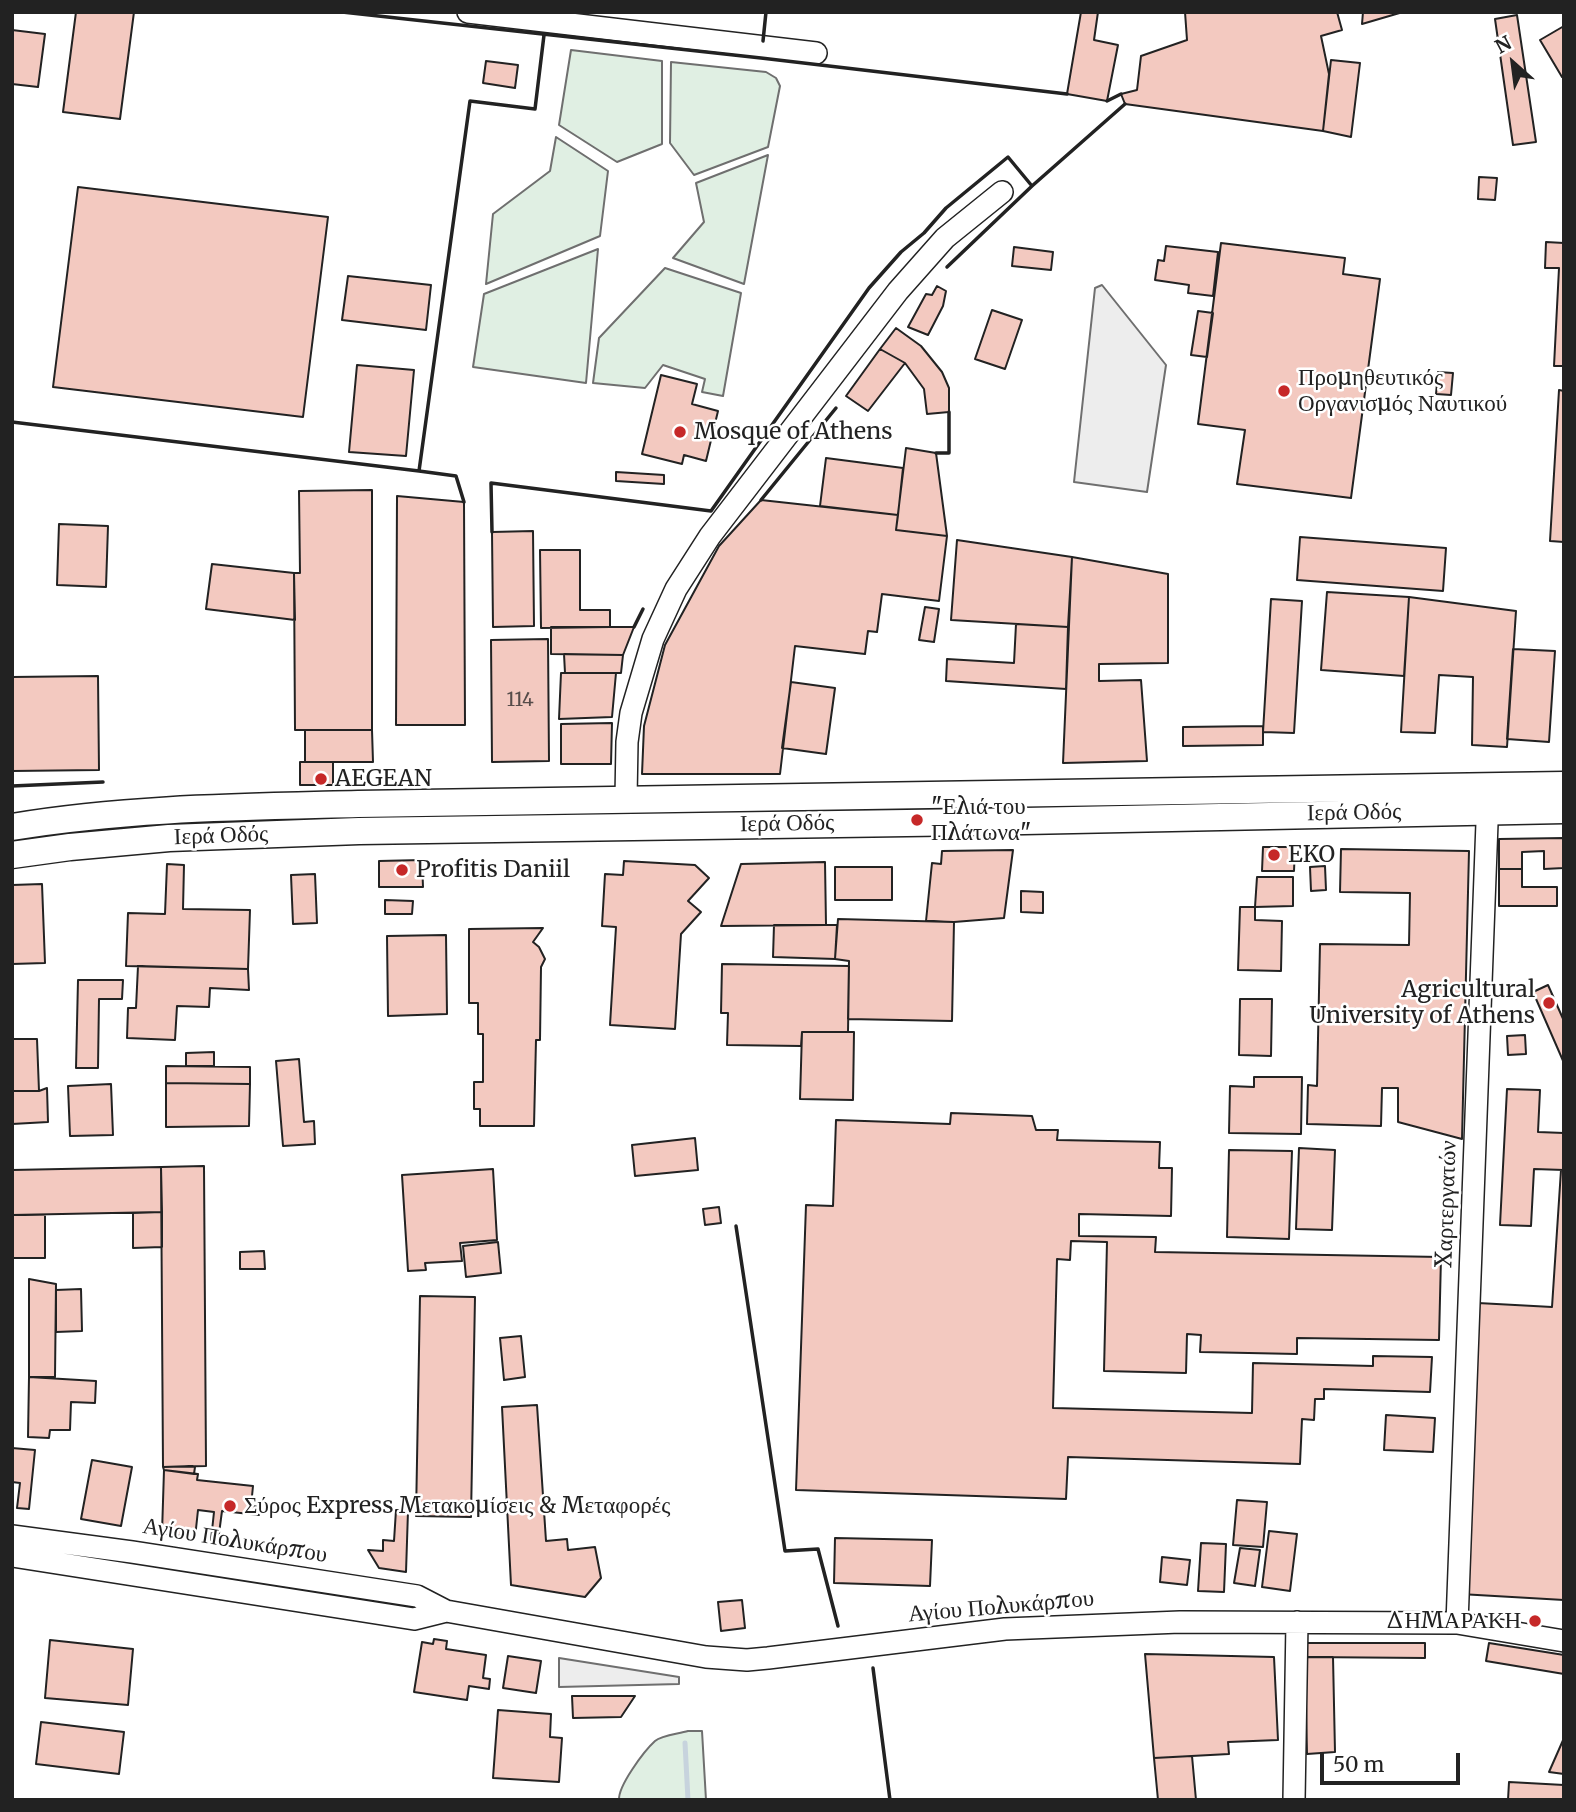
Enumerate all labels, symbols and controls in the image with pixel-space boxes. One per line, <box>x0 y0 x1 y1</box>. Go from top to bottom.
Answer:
north arrow <box>1478 28 1548 98</box>
text: N <box>1491 30 1515 59</box>
place label: Προμηθευτικός Οργανισμός Ναυτικού <box>1298 364 1507 418</box>
marker: Προμηθευτικός Οργανισμός Ναυτικού <box>1276 383 1292 399</box>
place label: Mosque of Athens <box>694 418 892 446</box>
marker: Mosque of Athens <box>672 424 688 440</box>
house number: 114 <box>506 690 534 712</box>
place label: AEGEAN <box>335 765 432 793</box>
marker: AEGEAN <box>313 771 329 787</box>
place label: "Ελιά του Πλάτωνα" <box>931 793 1031 847</box>
street label: Ιερά Οδός <box>1307 798 1401 828</box>
street label: Ιερά Οδός <box>740 809 834 839</box>
marker: "Ελιά του Πλάτωνα" <box>909 812 925 828</box>
street label: Ιερά Οδός <box>173 821 269 851</box>
place label: EKO <box>1288 841 1335 869</box>
marker: EKO <box>1266 847 1282 863</box>
place label: Profitis Daniil <box>416 856 570 884</box>
marker: Profitis Daniil <box>394 862 410 878</box>
place label: Agricultural University of Athens <box>1309 976 1535 1030</box>
marker: Agricultural University of Athens <box>1541 995 1557 1011</box>
street label: Χαρτεργατών <box>1431 1140 1463 1268</box>
place label: Σύρος Express Μετακομίσεις & Μεταφορές <box>244 1492 670 1520</box>
marker: Σύρος Express Μετακομίσεις & Μεταφορές <box>222 1498 238 1514</box>
street label: Αγίου Πολυκάρπου <box>141 1513 329 1569</box>
street label: Αγίου Πολυκάρπου <box>907 1585 1095 1629</box>
place label: ΔΗΜΑΡΑΚΗ <box>1385 1607 1521 1635</box>
marker: ΔΗΜΑΡΑΚΗ <box>1527 1613 1543 1629</box>
scale bar <box>1324 1738 1464 1782</box>
text: 50 m <box>1333 1751 1384 1778</box>

